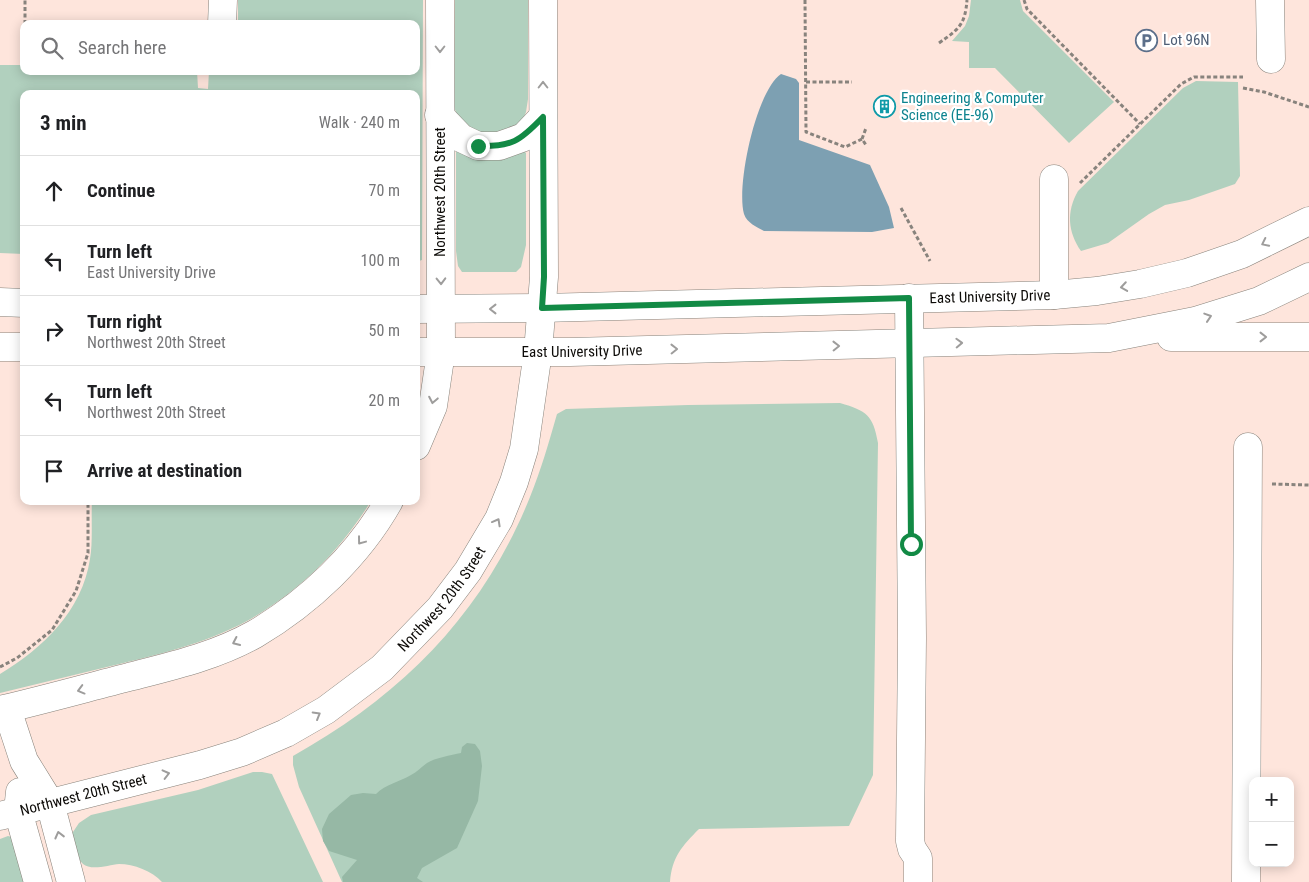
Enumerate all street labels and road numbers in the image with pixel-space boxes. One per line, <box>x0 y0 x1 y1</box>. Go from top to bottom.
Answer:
street label: Northwest 20th Street <box>431 127 449 257</box>
street label: East University Drive <box>929 286 1051 307</box>
street label: East University Drive <box>522 341 643 361</box>
street label: Northwest 20th Street <box>394 543 489 655</box>
street label: Northwest 20th Street <box>18 770 149 820</box>

